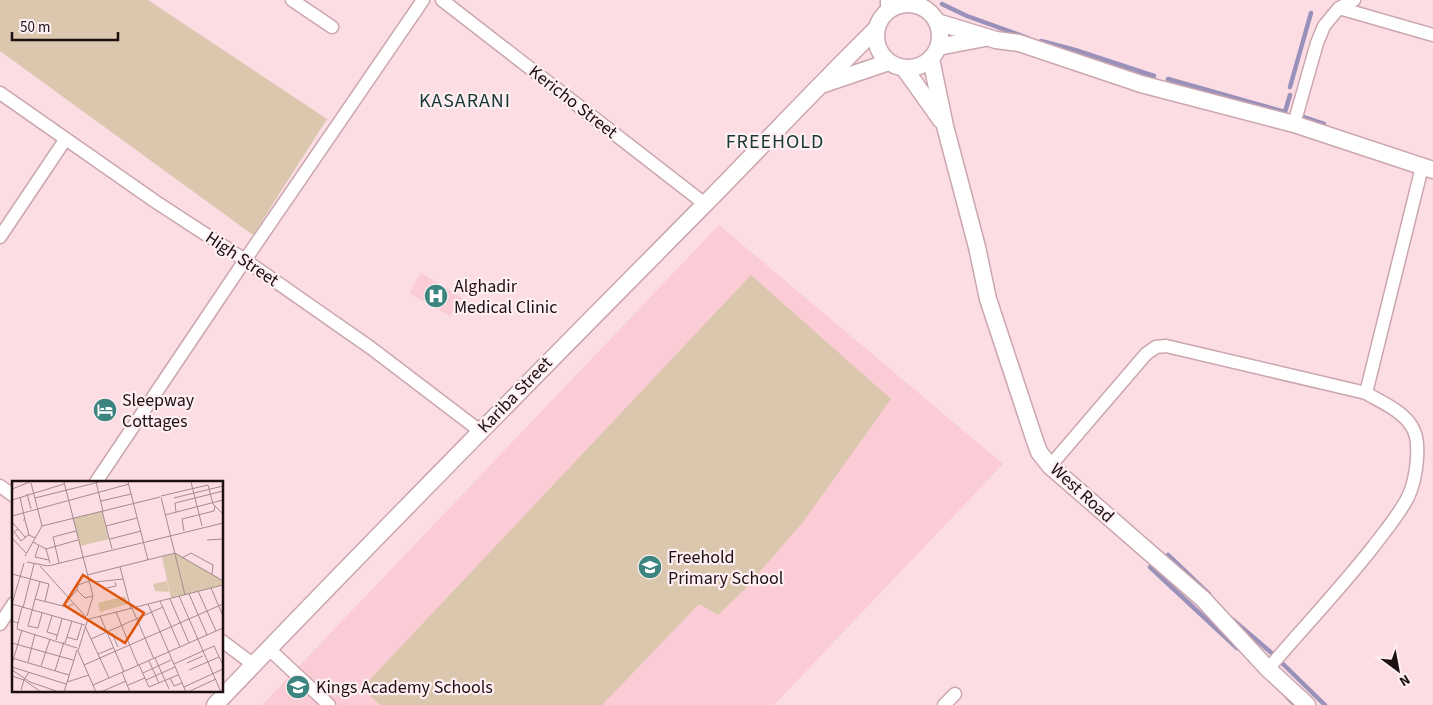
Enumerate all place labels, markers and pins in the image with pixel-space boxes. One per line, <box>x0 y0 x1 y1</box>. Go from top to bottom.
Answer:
place label: Alghadir Medical Clinic <box>454 274 558 320</box>
hospital icon: Alghadir Medical Clinic <box>423 283 449 309</box>
place label: Sleepway Cottages <box>122 388 195 434</box>
hotel icon: Sleepway Cottages <box>92 397 118 423</box>
place label: Freehold Primary School <box>668 545 783 591</box>
school or university icon: Freehold Primary School <box>637 554 663 580</box>
school or university icon: Kings Academy Schools <box>285 674 311 700</box>
place label: Kings Academy Schools <box>316 675 493 700</box>

